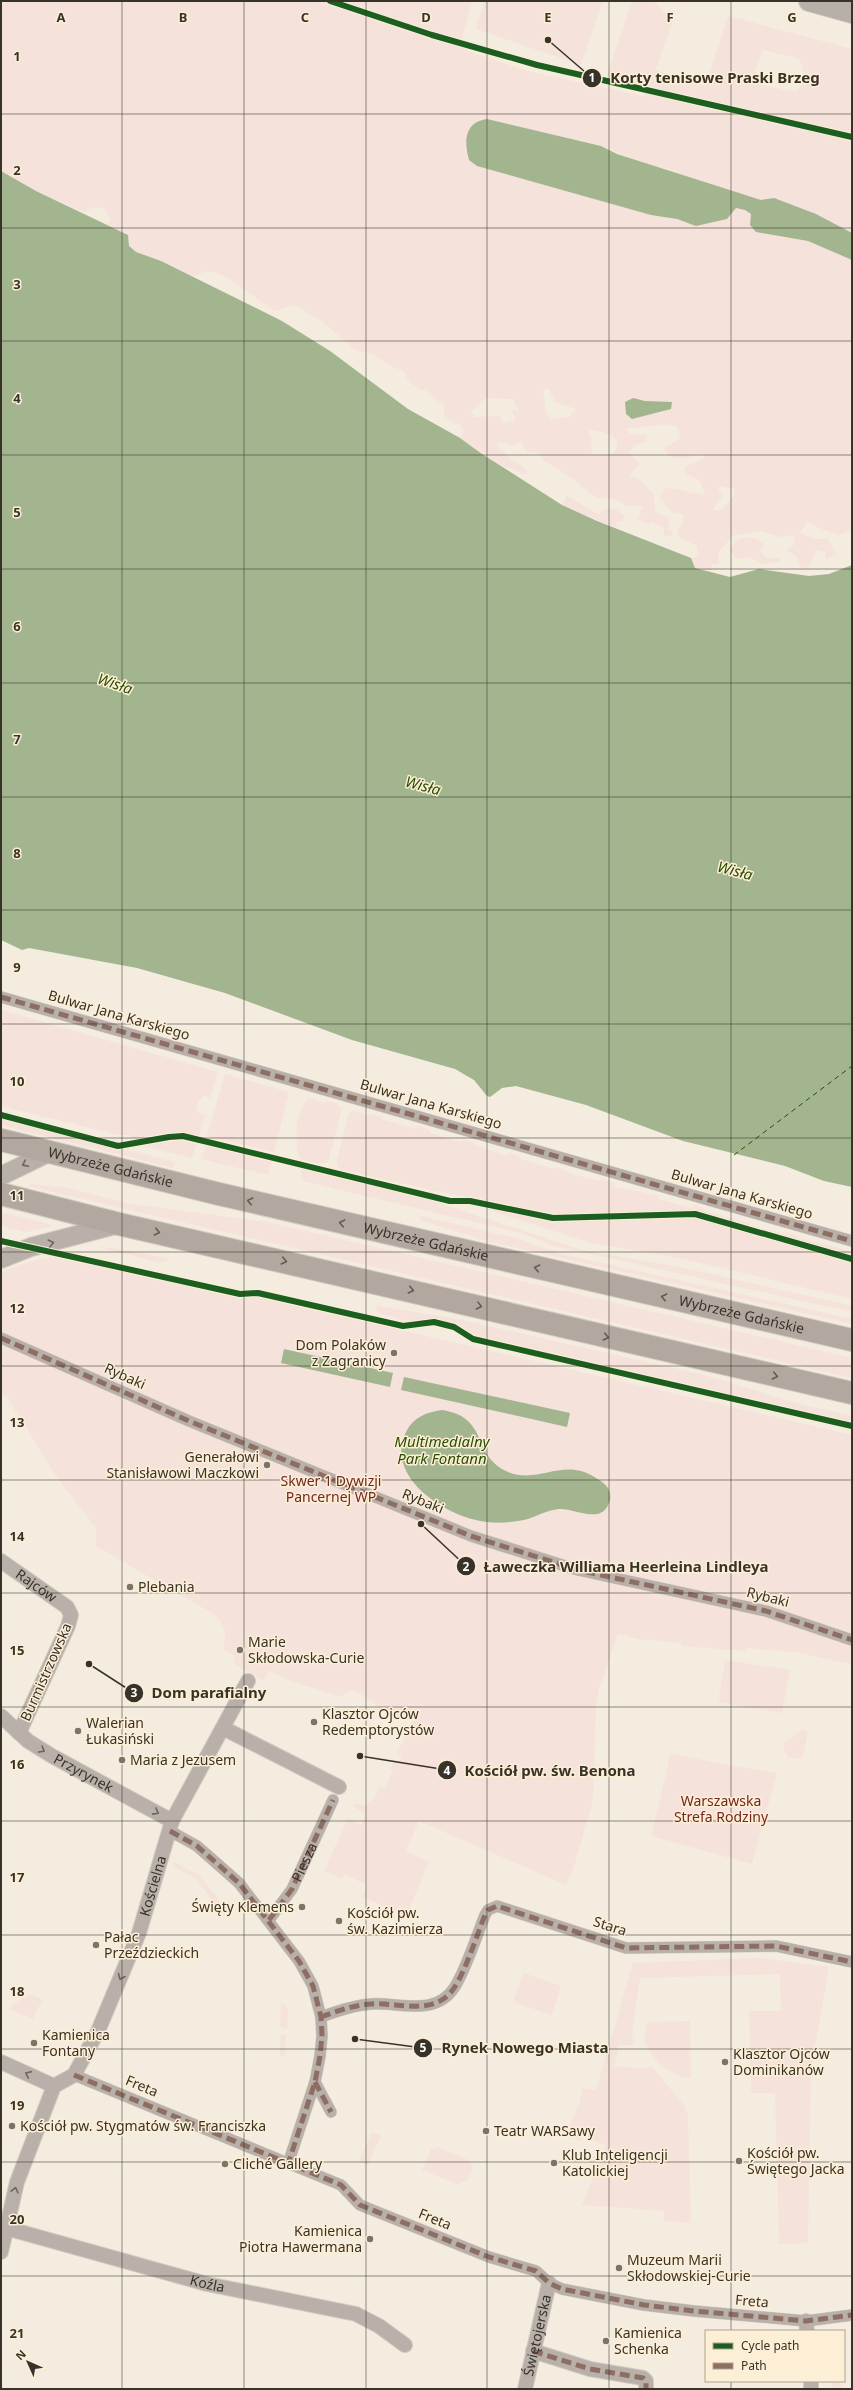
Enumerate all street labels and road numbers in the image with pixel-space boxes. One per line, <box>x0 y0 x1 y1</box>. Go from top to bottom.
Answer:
street label: Bulwar Jana Karskiego <box>46 985 192 1044</box>
street label: Bulwar Jana Karskiego <box>358 1074 504 1133</box>
street label: Wybrzeże Gdańskie <box>46 1142 175 1191</box>
street label: Bulwar Jana Karskiego <box>669 1164 815 1223</box>
street label: Wybrzeże Gdańskie <box>362 1218 491 1265</box>
street label: Wybrzeże Gdańskie <box>677 1290 806 1338</box>
street label: Rybaki <box>102 1358 149 1393</box>
street label: Rybaki <box>400 1484 447 1517</box>
street label: Rajców <box>12 1564 61 1606</box>
street label: Rybaki <box>745 1582 791 1611</box>
street label: Burmistrzowska <box>15 1620 76 1724</box>
street label: Przyrynek <box>51 1749 117 1797</box>
street label: Piesza <box>287 1839 321 1885</box>
street label: Kościelna <box>134 1853 170 1918</box>
street label: Stara <box>591 1911 629 1940</box>
street label: Freta <box>123 2070 161 2101</box>
street label: Freta <box>416 2203 454 2234</box>
street label: Koźla <box>188 2270 227 2296</box>
street label: Freta <box>734 2290 770 2311</box>
street label: Świętojerska <box>518 2293 555 2378</box>

